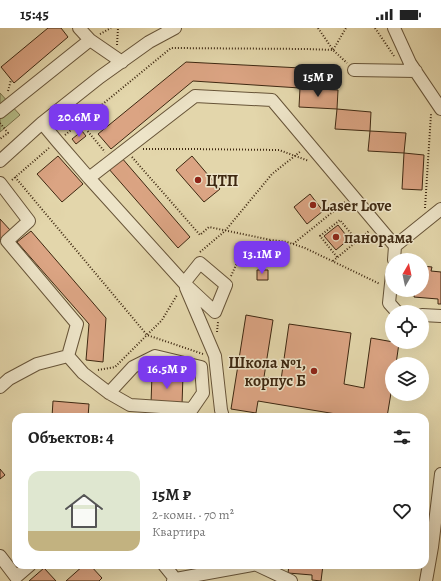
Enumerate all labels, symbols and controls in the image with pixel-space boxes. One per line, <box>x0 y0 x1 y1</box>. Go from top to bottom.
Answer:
text: 15:45 <box>20 4 49 24</box>
pin: 15M ₽ <box>290 64 346 98</box>
text: 15M ₽ <box>303 68 333 85</box>
pin: 20.6M ₽ <box>42 104 116 138</box>
text: 20.6M ₽ <box>58 108 100 125</box>
place label: ЦТП <box>206 170 239 192</box>
marker: ЦТП <box>193 175 203 185</box>
place label: Laser Love <box>321 195 392 217</box>
marker: Laser Love <box>308 200 318 210</box>
place label: панорама <box>344 227 413 249</box>
marker: панорама <box>331 232 341 242</box>
pin: 13.1M ₽ <box>225 241 299 275</box>
text: 13.1M ₽ <box>243 245 281 262</box>
north arrow <box>385 253 429 297</box>
map controls <box>385 253 429 401</box>
button: locate <box>385 305 429 349</box>
place label: Школа №1, корпус Б <box>228 352 306 392</box>
pin: 16.5M ₽ <box>130 356 204 390</box>
button: layers <box>385 357 429 401</box>
text: 16.5M ₽ <box>147 360 187 377</box>
marker: Школа №1, корпус Б <box>309 366 319 376</box>
text: Объектов: 4 <box>28 426 114 449</box>
icon: filters <box>391 426 413 448</box>
text: 15M ₽ <box>152 483 191 506</box>
icon: home <box>60 487 108 535</box>
icon: heart <box>391 500 413 522</box>
text: 2-комн. · 70 m² <box>152 506 234 523</box>
text: Квартира <box>152 523 206 540</box>

